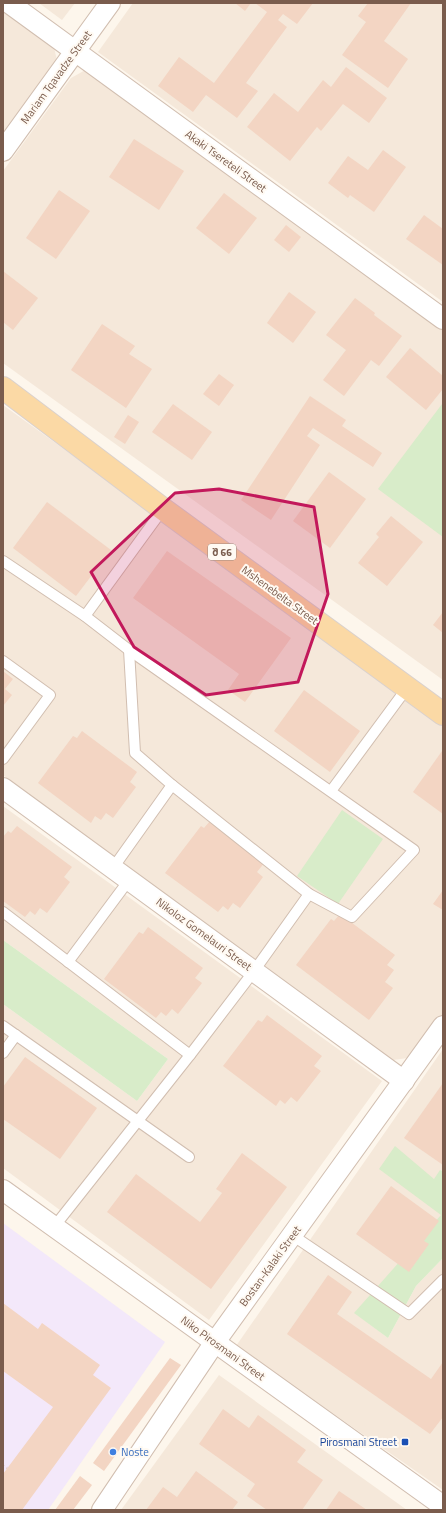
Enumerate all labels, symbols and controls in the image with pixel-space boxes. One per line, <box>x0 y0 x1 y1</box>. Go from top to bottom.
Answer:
street label: Mariam Tqavadze Street <box>17 27 95 127</box>
street label: Akaki Tsereteli Street <box>182 126 270 196</box>
road number: შ 66 <box>208 544 236 560</box>
street label: Mshenebelta Street <box>238 562 322 628</box>
street label: Nikoloz Gomelauri Street <box>153 894 255 974</box>
street label: Bostan-Kalaki Street <box>235 1222 305 1310</box>
street label: Niko Pirosmani Street <box>178 1312 268 1384</box>
place label: Pirosmani Street <box>320 1434 397 1450</box>
marker: Pirosmani Street <box>400 1437 410 1447</box>
place label: Noste <box>121 1444 149 1460</box>
marker: Noste <box>108 1447 118 1457</box>

